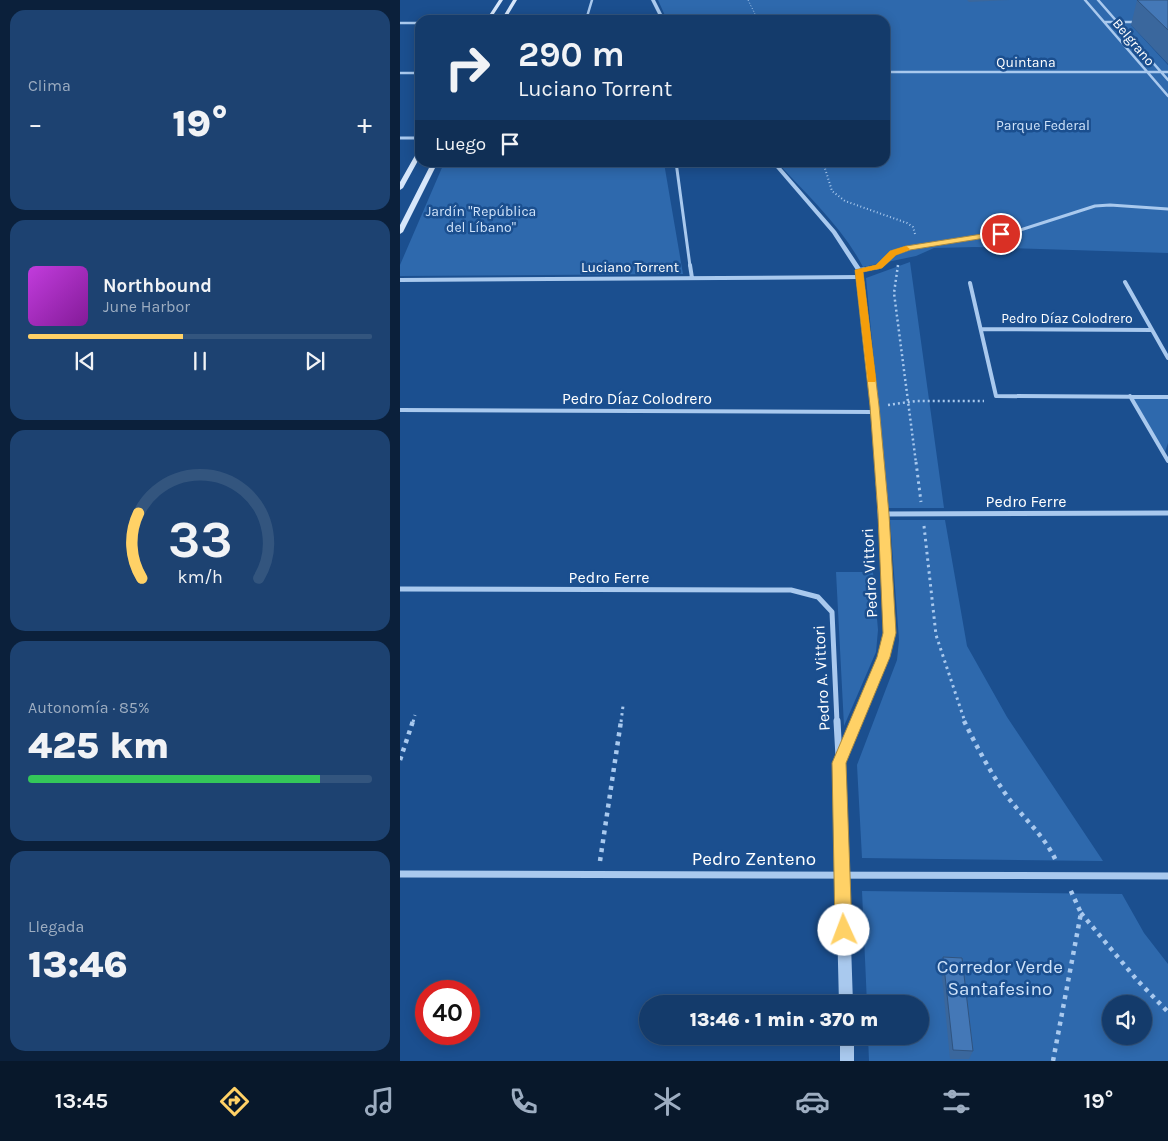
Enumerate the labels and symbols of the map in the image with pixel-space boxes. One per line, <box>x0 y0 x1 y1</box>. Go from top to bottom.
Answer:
street label: Belgrano <box>1109 15 1158 69</box>
street label: Quintana <box>996 54 1056 71</box>
park label: Parque Federal <box>996 117 1090 134</box>
park label: Jardín "República del Líbano" <box>426 203 536 236</box>
pin <box>980 213 1022 255</box>
street label: Luciano Torrent <box>581 259 679 276</box>
street label: Pedro Díaz Colodrero <box>1001 310 1133 327</box>
street label: Pedro Díaz Colodrero <box>562 389 712 408</box>
street label: Pedro Ferre <box>986 492 1066 511</box>
street label: Pedro Vittori <box>858 528 881 618</box>
street label: Pedro Ferre <box>569 568 649 587</box>
street label: Pedro A. Vittori <box>809 625 834 731</box>
street label: Pedro Zenteno <box>692 848 816 870</box>
position arrow <box>817 903 869 955</box>
park label: Corredor Verde Santafesino <box>937 956 1063 1000</box>
speed limit sign: 40 <box>415 980 480 1045</box>

